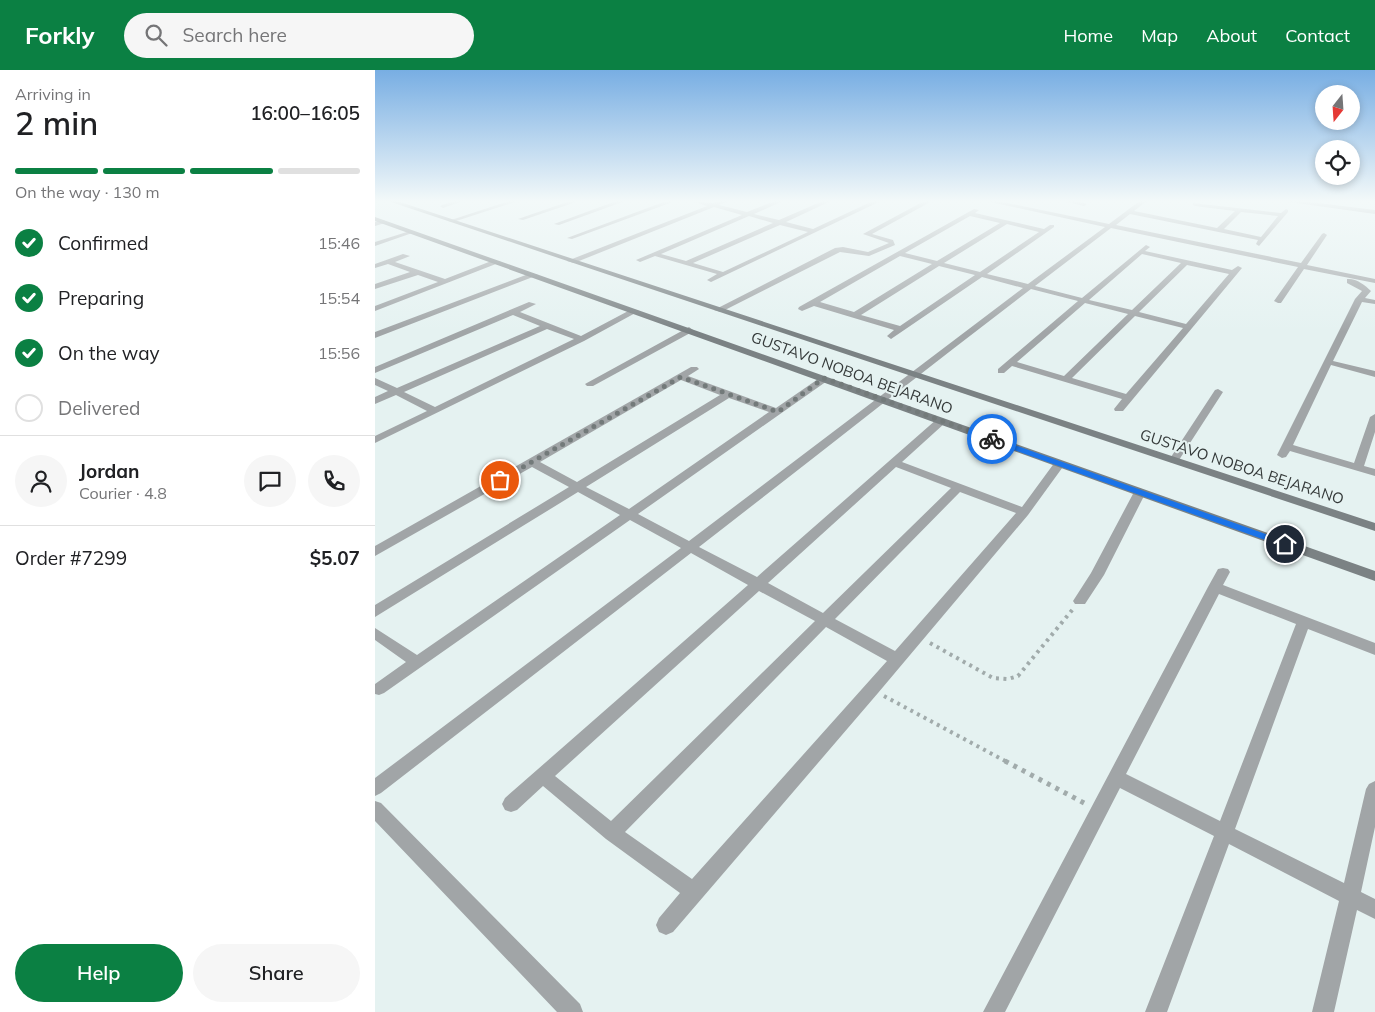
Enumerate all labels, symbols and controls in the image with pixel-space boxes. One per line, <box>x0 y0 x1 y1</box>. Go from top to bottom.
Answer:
search box <box>124 13 474 58</box>
text: Forkly <box>25 20 94 50</box>
icon: search <box>142 21 170 49</box>
text: Search here <box>182 23 287 47</box>
text: Home <box>1063 24 1113 47</box>
text: Map <box>1141 24 1178 47</box>
text: About <box>1206 24 1257 47</box>
text: Contact <box>1285 24 1350 47</box>
text: Arriving in <box>15 84 91 104</box>
north arrow <box>1315 85 1360 130</box>
map controls <box>1315 85 1360 185</box>
text: 16:00–16:05 <box>250 101 360 125</box>
text: 2 min <box>15 103 98 143</box>
button: locate <box>1315 140 1360 185</box>
text: On the way · 130 m <box>15 182 160 202</box>
icon: check <box>15 229 43 257</box>
text: Confirmed <box>58 231 149 255</box>
text: 15:46 <box>318 233 360 253</box>
icon: check <box>15 284 43 312</box>
text: Preparing <box>58 286 144 310</box>
text: 15:54 <box>318 288 360 308</box>
street label: GUSTAVO NOBOA BEJARANO <box>749 327 956 418</box>
icon: check <box>15 339 43 367</box>
text: On the way <box>58 341 160 365</box>
text: 15:56 <box>318 343 360 363</box>
text: Delivered <box>58 396 140 420</box>
courier <box>967 414 1017 464</box>
icon: bike <box>978 425 1006 453</box>
street label: GUSTAVO NOBOA BEJARANO <box>1138 425 1346 509</box>
button: person <box>15 455 67 507</box>
button: chat <box>244 455 296 507</box>
button: phone <box>308 455 360 507</box>
text: Jordan <box>79 459 139 483</box>
pin <box>479 459 521 501</box>
icon: bag <box>486 466 514 494</box>
text: Courier · 4.8 <box>79 483 167 503</box>
pin <box>1264 523 1306 565</box>
icon: home <box>1271 530 1299 558</box>
text: Order #7299 <box>15 546 127 570</box>
text: $5.07 <box>310 546 360 570</box>
button: Help <box>15 944 183 1002</box>
button: Share <box>193 944 360 1002</box>

